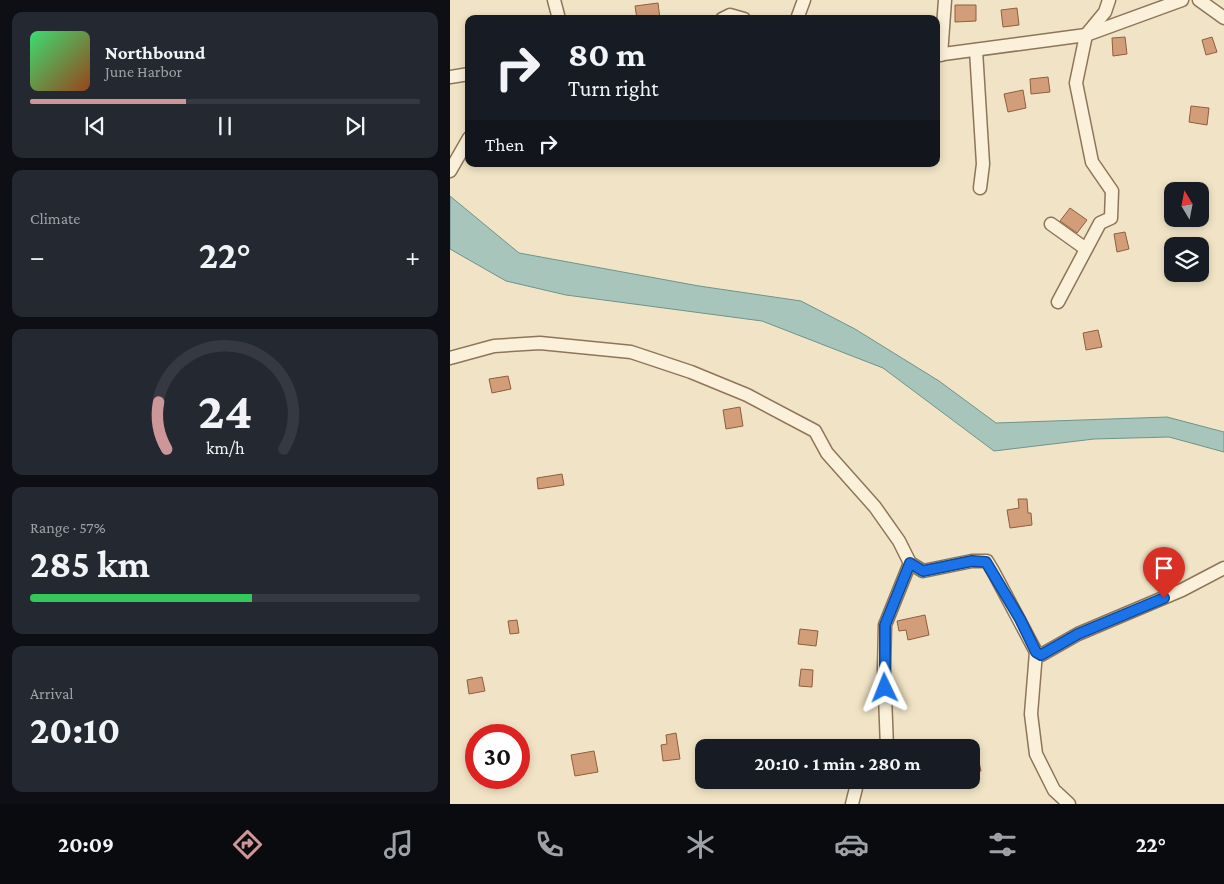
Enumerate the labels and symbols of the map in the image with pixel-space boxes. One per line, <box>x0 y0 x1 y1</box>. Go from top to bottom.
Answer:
north arrow <box>1164 182 1209 228</box>
pin <box>1143 547 1185 598</box>
position arrow <box>858 661 910 713</box>
speed limit sign: 30 <box>465 724 530 789</box>

